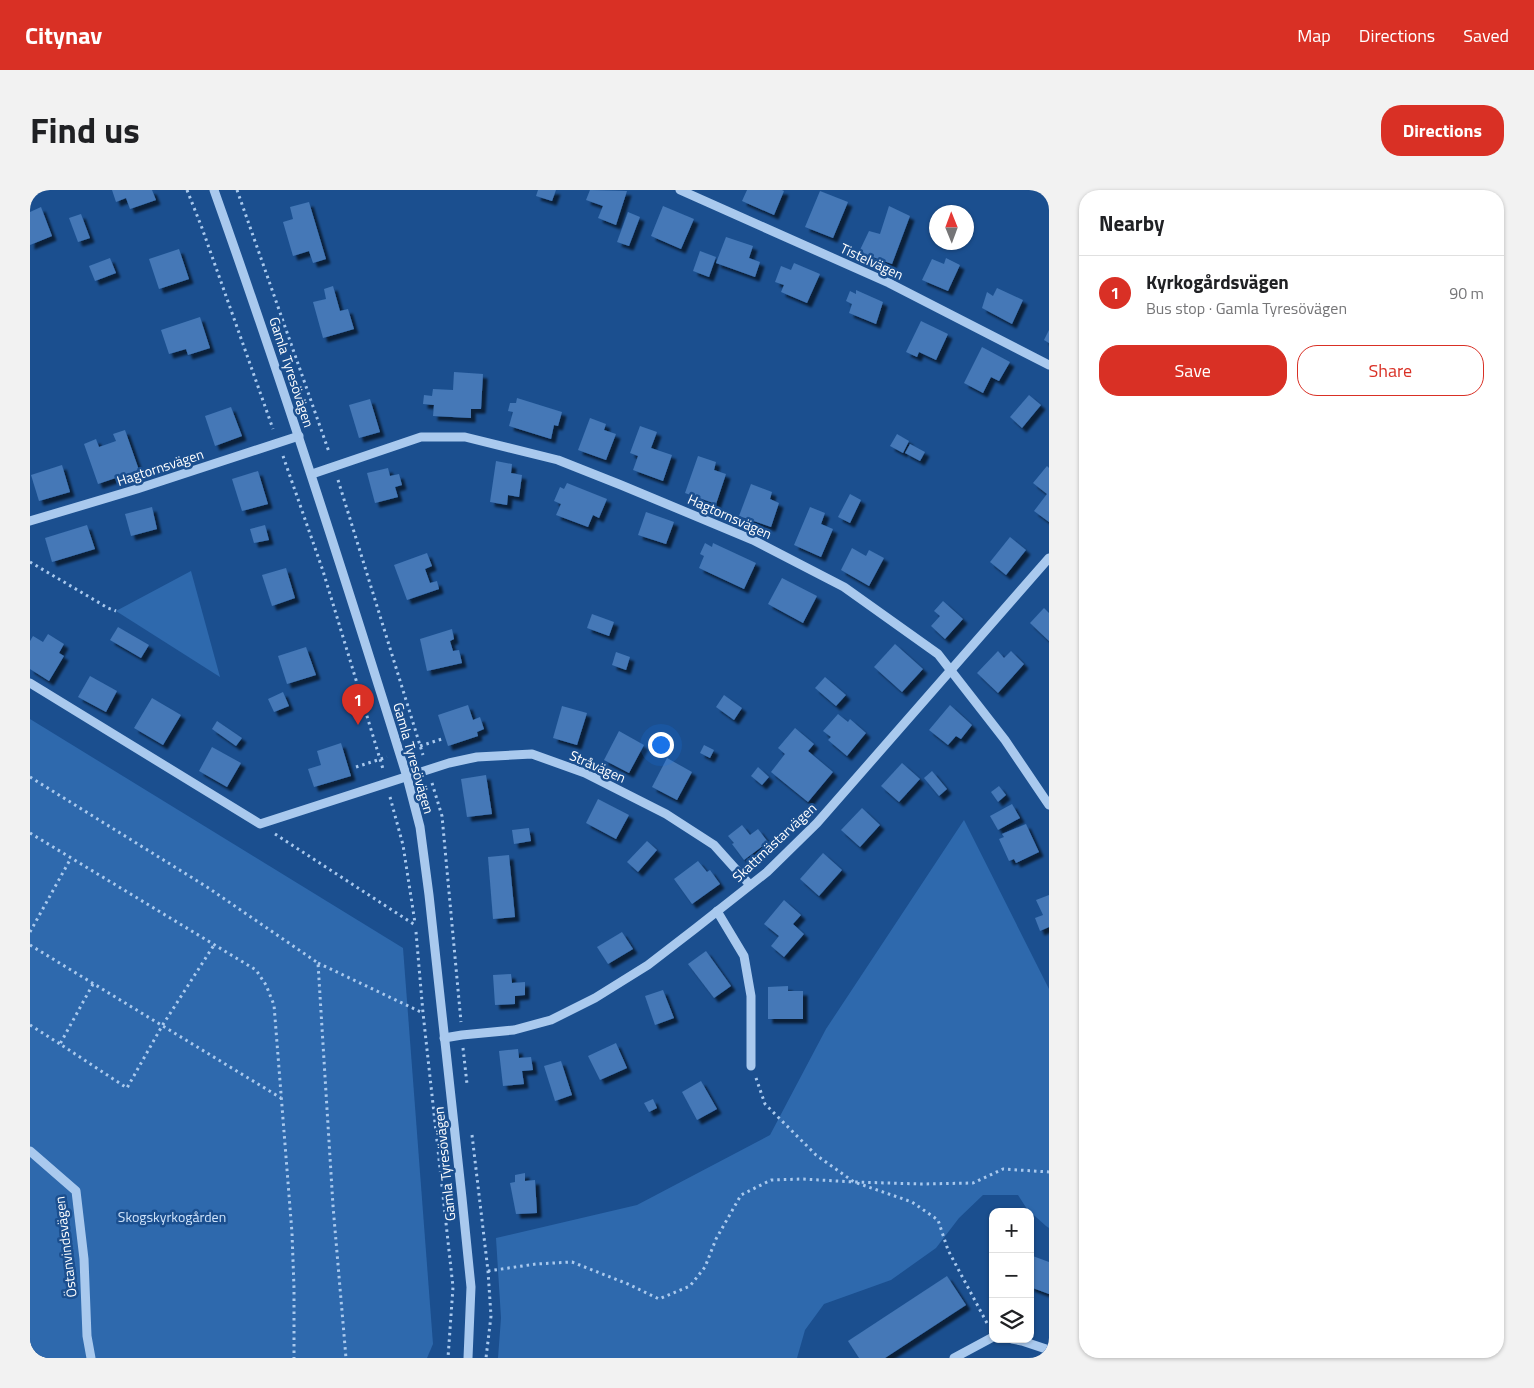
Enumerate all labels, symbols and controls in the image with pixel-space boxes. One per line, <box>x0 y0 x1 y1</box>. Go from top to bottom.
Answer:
text: Citynav <box>25 17 102 53</box>
text: Map <box>1297 22 1331 49</box>
text: Directions <box>1359 22 1435 49</box>
text: Saved <box>1463 22 1509 49</box>
text: Find us <box>30 103 140 157</box>
button: Directions <box>1381 105 1504 156</box>
north arrow <box>929 205 974 250</box>
text: Nearby <box>1099 207 1164 239</box>
street label: Tistelvägen <box>837 237 907 285</box>
text: Kyrkogårdsvägen <box>1146 267 1289 296</box>
text: 1 <box>1111 281 1119 305</box>
text: 90 m <box>1449 281 1484 305</box>
text: Bus stop · Gamla Tyresövägen <box>1146 296 1347 320</box>
street label: Gamla Tyresövägen <box>264 314 320 430</box>
button: Save <box>1099 345 1287 396</box>
button: Share <box>1297 345 1484 396</box>
street label: Hagtornsvägen <box>114 443 206 491</box>
street label: Hagtornsvägen <box>685 488 775 544</box>
pin: 1 <box>342 684 374 725</box>
street label: Gamla Tyresövägen <box>388 700 440 816</box>
your location <box>648 732 674 758</box>
street label: Stråvägen <box>567 744 629 788</box>
street label: Skattmästarvägen <box>727 797 821 887</box>
street label: Gamla Tyresövägen <box>428 1106 460 1222</box>
street label: Östanvindsvägen <box>48 1195 82 1299</box>
park label: Skogskyrkogården <box>118 1206 226 1227</box>
map controls <box>989 1208 1034 1343</box>
button: + <box>989 1208 1034 1253</box>
button: − <box>989 1253 1034 1298</box>
button: layers <box>989 1298 1034 1343</box>

